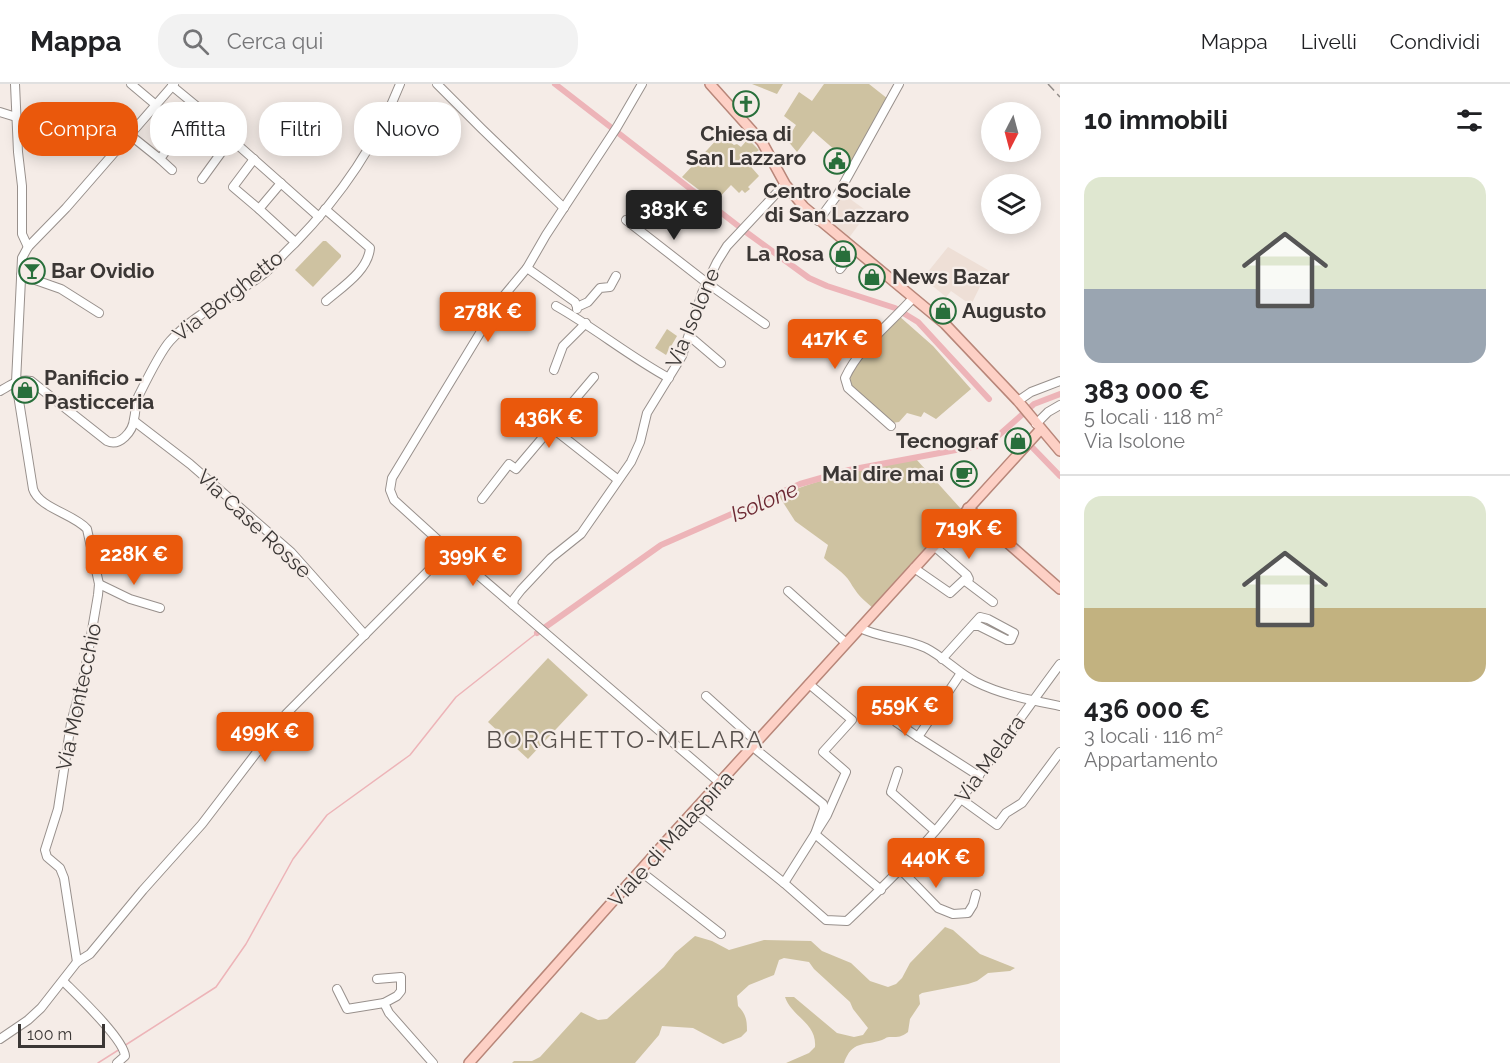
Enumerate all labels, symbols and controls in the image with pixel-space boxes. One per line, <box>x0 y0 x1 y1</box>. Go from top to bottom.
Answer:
search box <box>158 14 578 68</box>
text: Mappa <box>30 25 122 58</box>
icon: search <box>179 25 212 58</box>
text: Cerca qui <box>227 28 323 54</box>
text: Mappa <box>1201 29 1268 54</box>
text: Livelli <box>1301 29 1357 54</box>
text: Condividi <box>1390 29 1480 54</box>
church icon: Chiesa di San Lazzaro <box>731 89 761 119</box>
chip: Compra <box>18 102 138 156</box>
chip: Affitta <box>150 102 247 156</box>
chip: Filtri <box>259 102 342 156</box>
chip: Nuovo <box>354 102 461 156</box>
north arrow <box>981 102 1041 162</box>
map controls <box>981 102 1041 234</box>
icon: filters <box>1453 104 1486 137</box>
text: 10 immobili <box>1084 105 1228 135</box>
place label: Chiesa di San Lazzaro <box>686 121 806 170</box>
public building icon: Centro Sociale di San Lazzaro <box>822 146 852 176</box>
button: layers <box>981 174 1041 234</box>
place label: Centro Sociale di San Lazzaro <box>763 178 911 227</box>
pin: 383K € <box>625 190 723 241</box>
text: 383K € <box>640 197 708 221</box>
icon: home <box>1231 216 1339 324</box>
shop icon: La Rosa <box>828 239 858 269</box>
place label: La Rosa <box>746 241 824 266</box>
street label: Via Borghetto <box>168 245 288 346</box>
bar icon: Bar Ovidio <box>17 256 47 286</box>
place label: Bar Ovidio <box>51 258 155 283</box>
shop icon: News Bazar <box>857 262 887 292</box>
street label: Via Isolone <box>660 264 725 372</box>
place label: News Bazar <box>892 264 1010 289</box>
pin: 278K € <box>439 292 537 343</box>
shop icon: Augusto <box>928 296 958 326</box>
place label: Augusto <box>962 298 1046 323</box>
text: 278K € <box>454 299 522 323</box>
pin: 417K € <box>786 319 884 370</box>
text: 417K € <box>802 326 868 350</box>
place label: Panificio - Pasticceria <box>44 365 154 414</box>
shop icon: Panificio - Pasticceria <box>10 375 40 405</box>
text: 383 000 € <box>1084 375 1210 405</box>
pin: 436K € <box>500 398 598 449</box>
text: 436K € <box>515 405 583 429</box>
text: 5 locali · 118 m² <box>1084 405 1223 429</box>
shop icon: Tecnograf <box>1003 426 1033 456</box>
place label: Tecnograf <box>896 428 999 453</box>
text: Via Isolone <box>1084 429 1185 453</box>
cafe icon: Mai dire mai <box>949 459 979 489</box>
place label: Mai dire mai <box>822 461 944 486</box>
street label: Via Case Rosse <box>192 464 317 583</box>
water label: Isolone <box>726 475 802 527</box>
pin: 719K € <box>920 509 1018 560</box>
text: 719K € <box>936 516 1002 540</box>
pin: 228K € <box>85 535 183 586</box>
icon: home <box>1231 535 1339 643</box>
pin: 399K € <box>424 536 522 587</box>
text: 228K € <box>100 542 168 566</box>
text: 399K € <box>439 543 507 567</box>
street label: Via Montecchio <box>51 621 106 773</box>
pin: 559K € <box>856 686 954 737</box>
text: 559K € <box>871 693 939 717</box>
text: 436 000 € <box>1084 694 1210 724</box>
street label: Via Melara <box>949 710 1030 807</box>
pin: 499K € <box>216 712 314 763</box>
text: 499K € <box>231 719 299 743</box>
text: 3 locali · 116 m² <box>1084 724 1223 748</box>
district label: BORGHETTO-MELARA <box>486 725 764 754</box>
text: Appartamento <box>1084 748 1218 772</box>
street label: Viale di Malaspina <box>603 765 738 912</box>
pin: 440K € <box>887 838 985 889</box>
text: 440K € <box>901 845 971 869</box>
scale bar <box>18 1021 105 1048</box>
text: 100 m <box>27 1025 72 1044</box>

